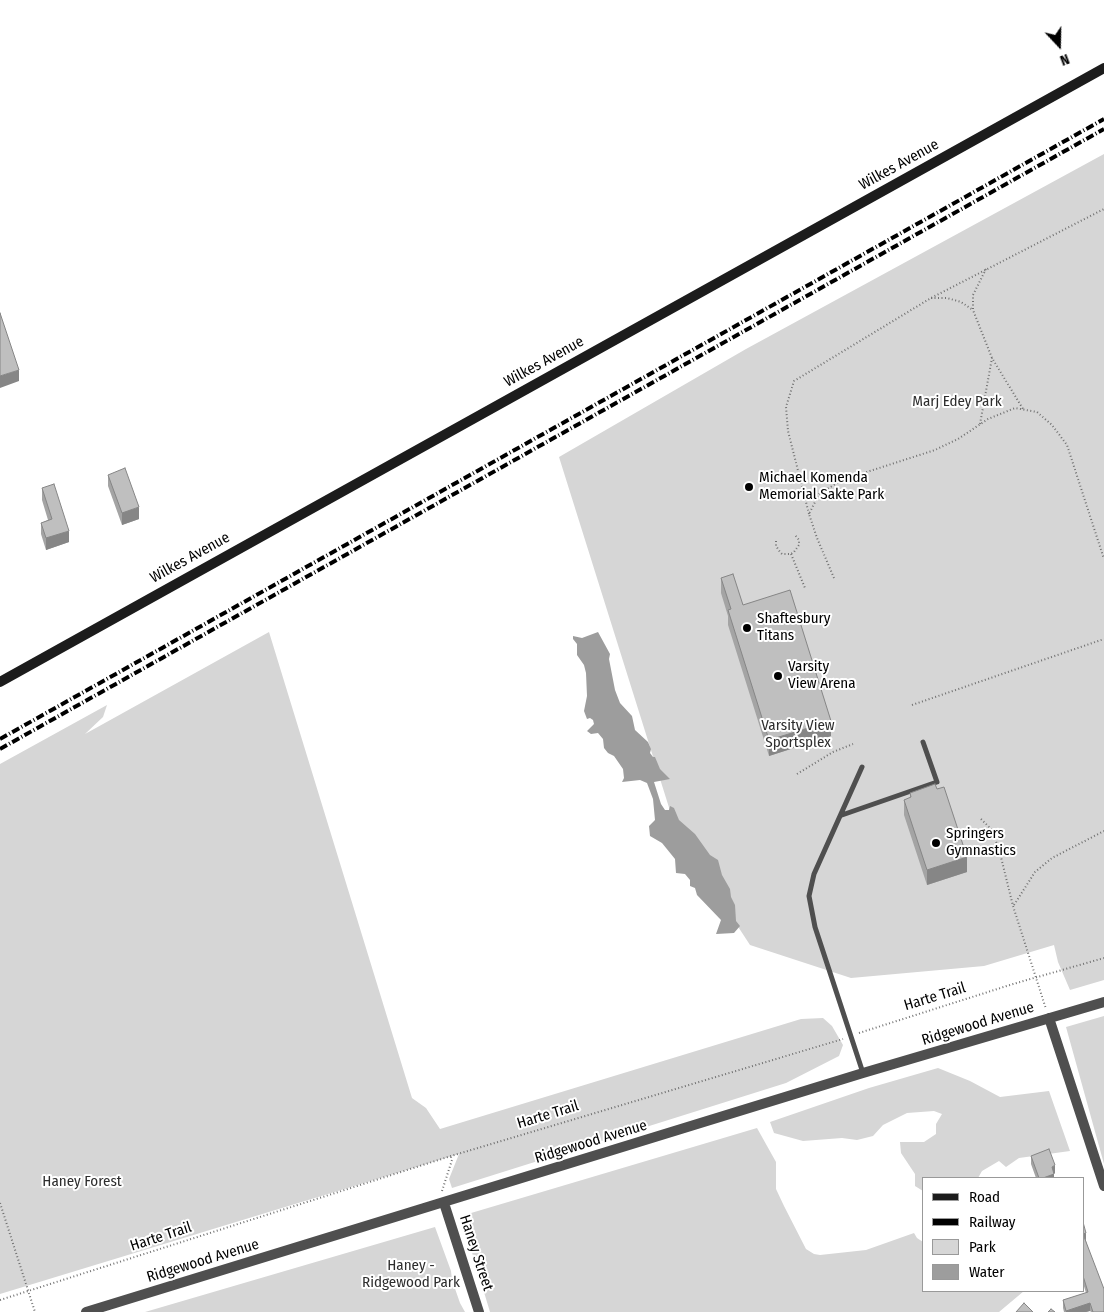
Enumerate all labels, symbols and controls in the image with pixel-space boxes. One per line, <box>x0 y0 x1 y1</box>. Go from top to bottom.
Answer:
north arrow <box>1034 20 1084 70</box>
text: N <box>1058 50 1072 69</box>
street label: Wilkes Avenue <box>856 136 942 194</box>
street label: Wilkes Avenue <box>501 333 587 391</box>
park label: Marj Edey Park <box>912 393 1002 411</box>
place label: Michael Komenda Memorial Sakte Park <box>759 469 884 504</box>
marker: Michael Komenda Memorial Sakte Park <box>743 481 755 493</box>
street label: Wilkes Avenue <box>147 529 233 587</box>
place label: Shaftesbury Titans <box>757 610 831 645</box>
marker: Shaftesbury Titans <box>741 622 753 634</box>
place label: Varsity View Arena <box>788 658 856 693</box>
marker: Varsity View Arena <box>772 670 784 682</box>
park label: Varsity View Sportsplex <box>761 717 835 752</box>
place label: Springers Gymnastics <box>946 825 1016 860</box>
marker: Springers Gymnastics <box>930 837 942 849</box>
street label: Harte Trail <box>902 979 968 1015</box>
street label: Ridgewood Avenue <box>920 998 1036 1050</box>
street label: Harte Trail <box>515 1097 581 1133</box>
street label: Ridgewood Avenue <box>533 1116 649 1168</box>
park label: Haney Forest <box>42 1173 122 1191</box>
legend <box>922 1177 1084 1292</box>
text: Road <box>969 1188 1000 1206</box>
street label: Haney Street <box>455 1213 497 1293</box>
text: Railway <box>969 1213 1016 1231</box>
street label: Harte Trail <box>128 1219 194 1255</box>
street label: Ridgewood Avenue <box>145 1235 261 1287</box>
text: Park <box>969 1238 996 1256</box>
park label: Haney - Ridgewood Park <box>362 1257 460 1292</box>
text: Water <box>969 1263 1004 1281</box>

